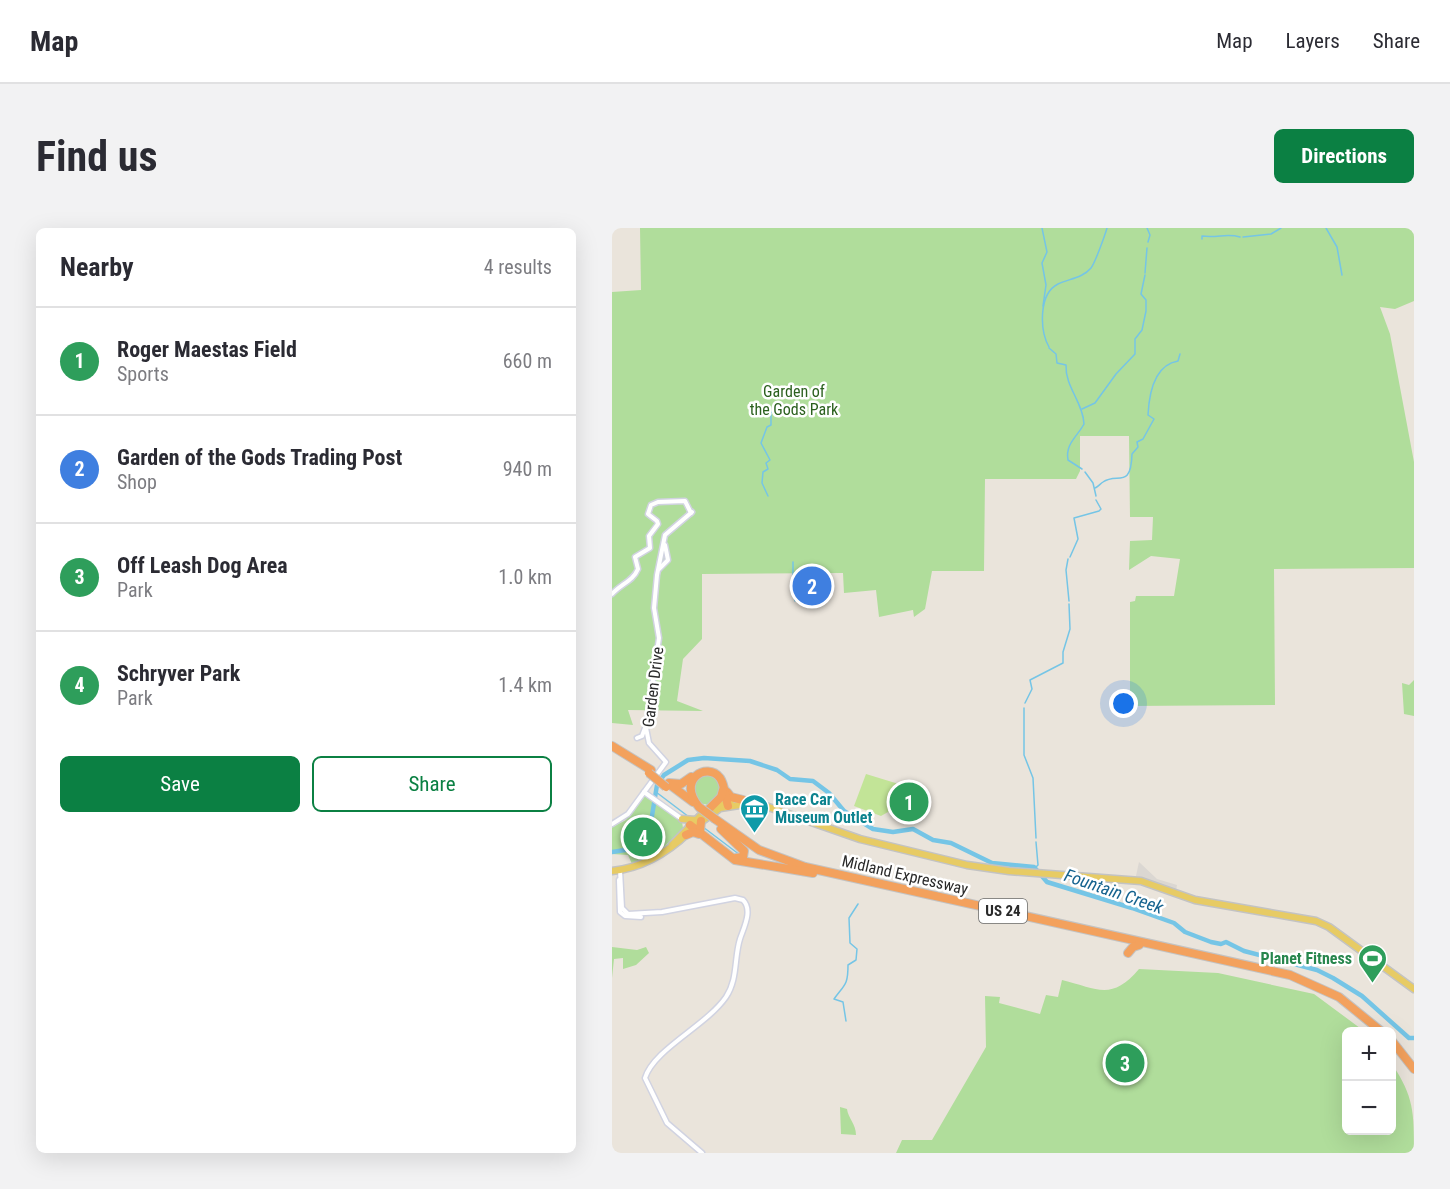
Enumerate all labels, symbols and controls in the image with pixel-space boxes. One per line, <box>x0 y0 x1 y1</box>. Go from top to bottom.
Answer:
text: Map <box>30 25 78 58</box>
text: Map <box>1216 29 1253 53</box>
text: Layers <box>1286 29 1340 53</box>
text: Share <box>1373 29 1420 53</box>
button: Directions <box>1274 129 1414 183</box>
text: Find us <box>36 132 157 181</box>
text: Nearby <box>60 252 134 282</box>
text: 4 results <box>484 255 552 279</box>
text: Roger Maestas Field <box>117 337 297 362</box>
text: 1 <box>74 349 85 373</box>
text: 660 m <box>503 349 552 373</box>
text: Sports <box>117 362 169 386</box>
park label: Garden of the Gods Park <box>750 382 839 419</box>
text: Garden of the Gods Trading Post <box>117 445 402 470</box>
text: 2 <box>74 457 85 481</box>
text: 940 m <box>503 457 552 481</box>
text: Shop <box>117 470 157 494</box>
text: Off Leash Dog Area <box>117 553 288 578</box>
pin: 2 <box>792 564 832 608</box>
text: 3 <box>74 565 85 589</box>
text: 1.0 km <box>498 565 552 589</box>
text: Park <box>117 578 153 602</box>
street label: Garden Drive <box>639 646 667 728</box>
text: Schryver Park <box>117 661 240 686</box>
text: 4 <box>74 673 85 697</box>
text: 1.4 km <box>498 673 552 697</box>
text: Park <box>117 686 153 710</box>
your location <box>1109 689 1138 718</box>
button: Save <box>60 756 300 812</box>
button: Share <box>312 756 552 812</box>
pin: 1 <box>890 780 928 824</box>
place label: Race Car Museum Outlet <box>775 790 872 827</box>
museum icon: Race Car Museum Outlet <box>738 792 770 834</box>
pin: 4 <box>624 814 663 860</box>
street label: Midland Expressway <box>840 851 970 899</box>
water label: Fountain Creek <box>1062 864 1167 918</box>
road number: US 24 <box>979 899 1027 923</box>
sports icon: Planet Fitness <box>1357 942 1389 984</box>
place label: Planet Fitness <box>1261 949 1352 968</box>
map controls <box>1342 1027 1396 1135</box>
button: + <box>1342 1027 1396 1081</box>
pin: 3 <box>1106 1040 1144 1086</box>
button: − <box>1342 1081 1396 1135</box>

